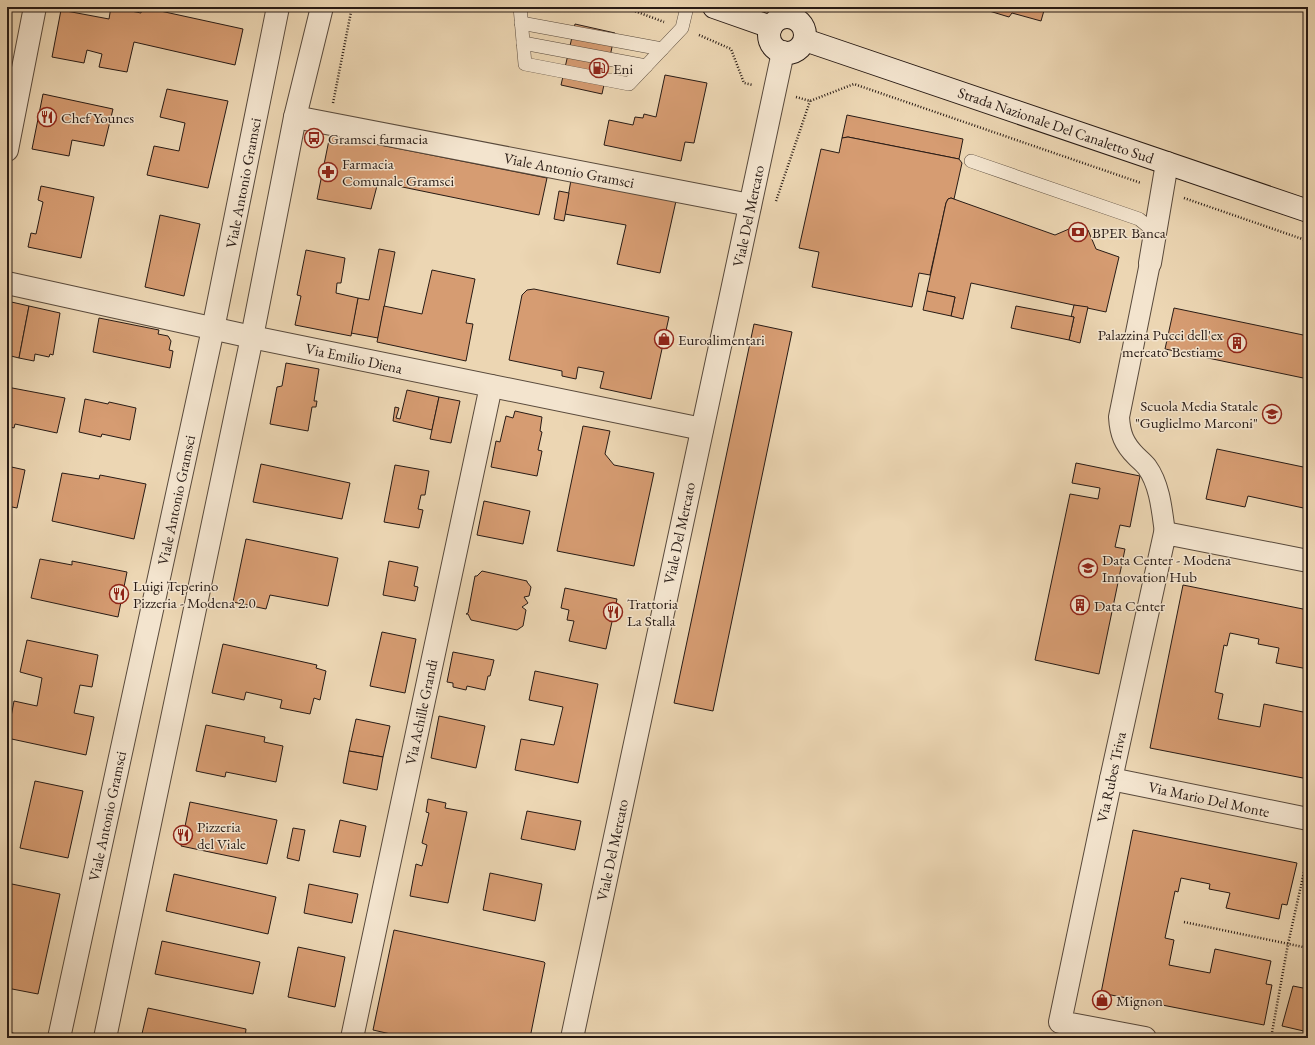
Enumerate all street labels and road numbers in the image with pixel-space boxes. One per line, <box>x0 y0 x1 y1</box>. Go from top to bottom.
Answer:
street label: Strada Nazionale Del Canaletto Sud <box>956 82 1157 168</box>
street label: Viale Antonio Gramsci <box>221 116 265 250</box>
street label: Viale Antonio Gramsci <box>502 148 636 192</box>
street label: Viale Del Mercato <box>728 163 768 269</box>
street label: Via Emilio Diena <box>304 338 404 378</box>
street label: Viale Antonio Gramsci <box>153 433 199 567</box>
street label: Viale Del Mercato <box>659 480 699 586</box>
street label: Via Achille Grandi <box>401 657 442 767</box>
street label: Via Rubes Triva <box>1092 730 1130 824</box>
street label: Viale Antonio Gramsci <box>84 749 130 883</box>
street label: Via Mario Del Monte <box>1147 777 1272 821</box>
street label: Viale Del Mercato <box>592 797 632 903</box>

